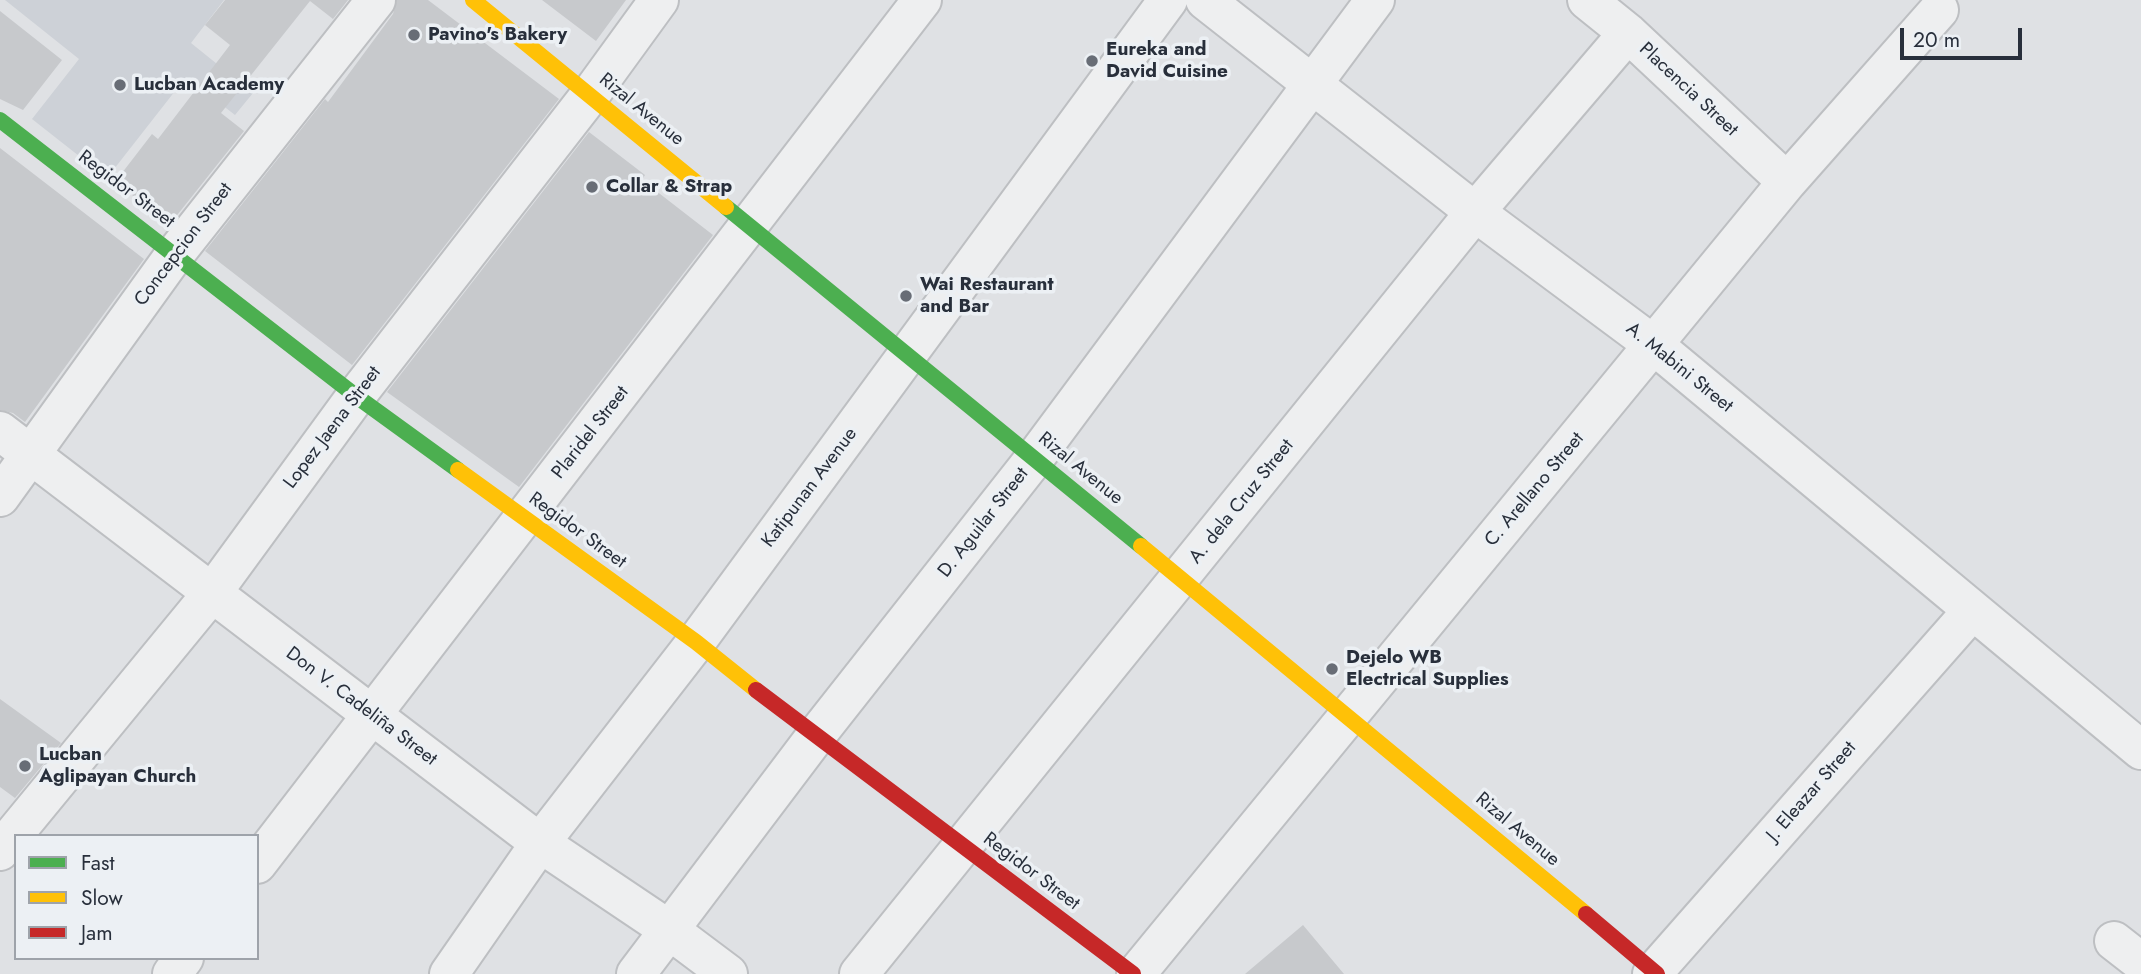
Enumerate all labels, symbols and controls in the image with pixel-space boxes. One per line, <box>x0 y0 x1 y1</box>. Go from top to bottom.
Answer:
scale bar <box>1903 14 2025 58</box>
place label: Pavino's Bakery <box>428 24 567 46</box>
text: 20 m <box>1913 25 1960 55</box>
marker: Pavino's Bakery <box>406 27 422 43</box>
street label: Placencia Street <box>1634 38 1742 142</box>
place label: Eureka and David Cuisine <box>1106 39 1228 83</box>
marker: Eureka and David Cuisine <box>1084 53 1100 69</box>
street label: Rizal Avenue <box>594 69 688 151</box>
place label: Lucban Academy <box>134 74 284 96</box>
marker: Lucban Academy <box>112 77 128 93</box>
street label: Regidor Street <box>73 146 179 234</box>
place label: Collar & Strap <box>606 176 732 198</box>
street label: Concepcion Street <box>130 179 238 311</box>
marker: Collar & Strap <box>584 179 600 195</box>
place label: Wai Restaurant and Bar <box>920 274 1054 318</box>
marker: Wai Restaurant and Bar <box>898 288 914 304</box>
street label: A. Mabini Street <box>1621 318 1737 418</box>
street label: Lopez Jaena Street <box>280 362 386 494</box>
street label: Plaridel Street <box>548 382 634 484</box>
street label: Katipunan Avenue <box>758 424 862 552</box>
street label: Rizal Avenue <box>1033 428 1127 510</box>
street label: C. Arellano Street <box>1481 428 1589 552</box>
street label: A. dela Cruz Street <box>1185 435 1299 569</box>
street label: D. Aguilar Street <box>934 464 1034 582</box>
street label: Regidor Street <box>524 488 630 574</box>
street label: Don V. Cadeliña Street <box>281 643 441 771</box>
place label: Dejelo WB Electrical Supplies <box>1346 647 1509 691</box>
marker: Dejelo WB Electrical Supplies <box>1324 661 1340 677</box>
street label: J. Eleazar Street <box>1762 737 1862 847</box>
place label: Lucban Aglipayan Church <box>39 744 196 788</box>
marker: Lucban Aglipayan Church <box>17 758 33 774</box>
street label: Rizal Avenue <box>1470 788 1564 872</box>
street label: Regidor Street <box>978 828 1084 916</box>
legend <box>14 834 259 960</box>
text: Fast <box>81 848 114 878</box>
text: Slow <box>81 883 123 913</box>
text: Jam <box>81 918 113 948</box>

